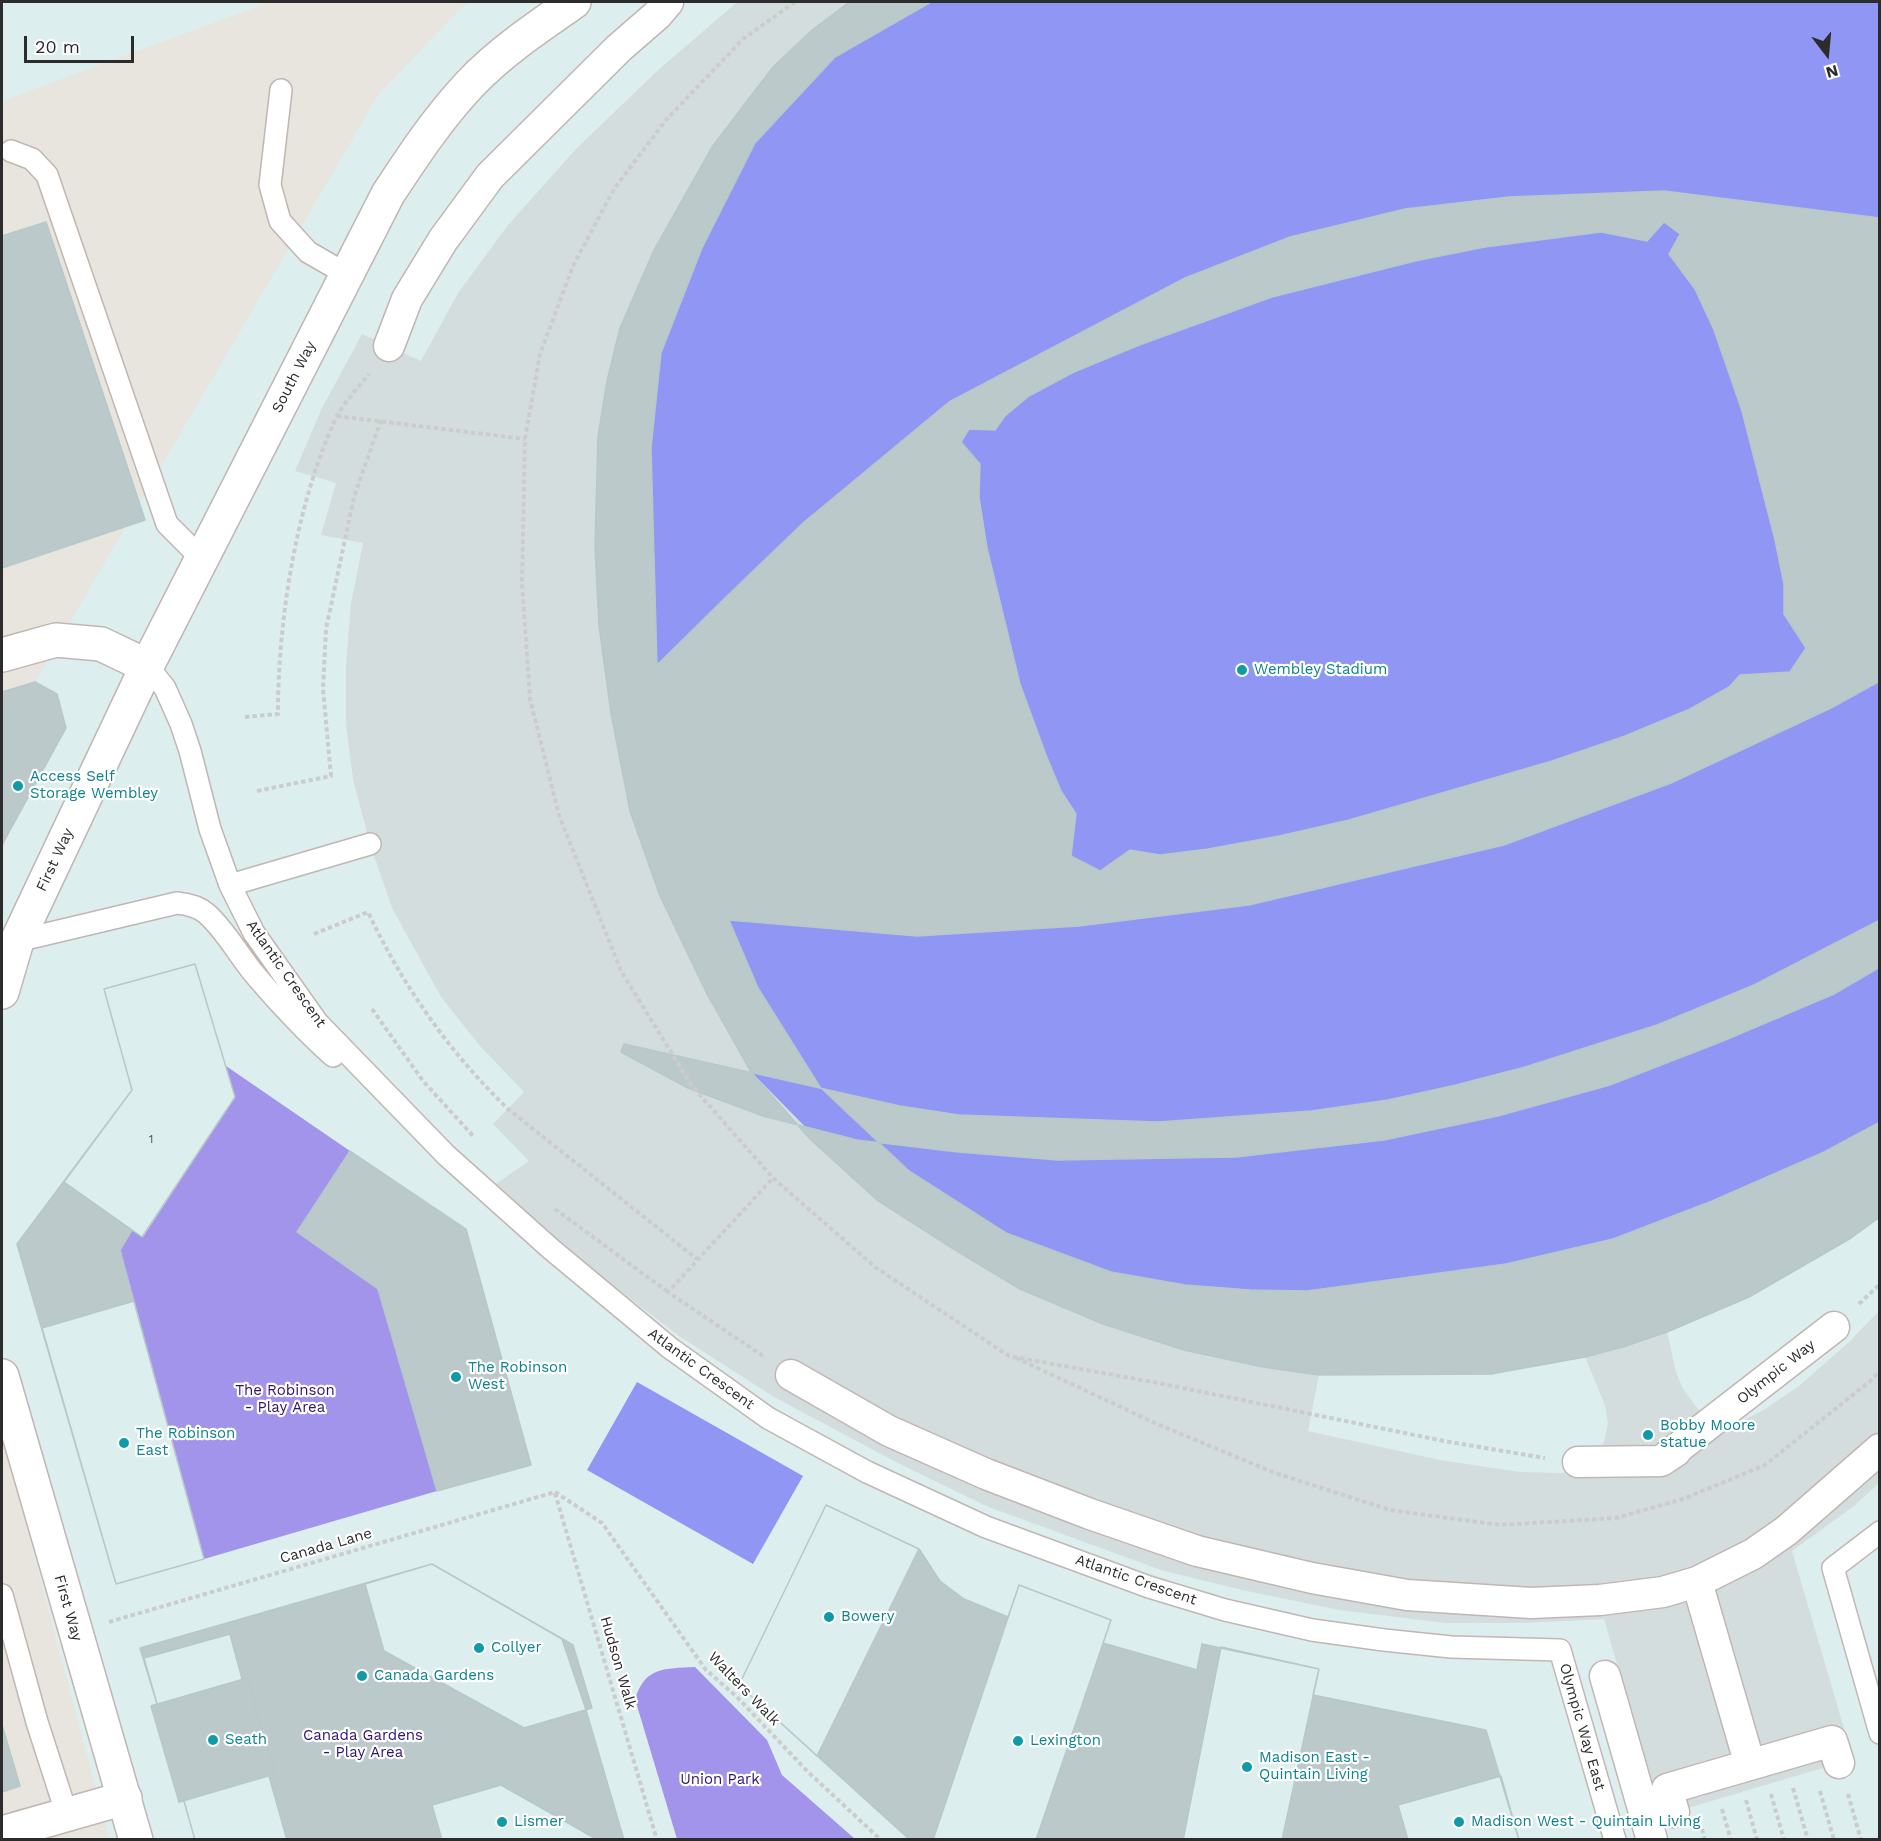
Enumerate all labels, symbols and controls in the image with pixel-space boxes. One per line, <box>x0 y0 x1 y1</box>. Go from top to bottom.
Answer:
scale bar <box>27 24 136 62</box>
north arrow <box>1797 24 1857 84</box>
text: 20 m <box>35 36 80 57</box>
text: N <box>1824 61 1840 83</box>
street label: South Way <box>268 338 320 416</box>
place label: Wembley Stadium <box>1254 661 1387 679</box>
marker: Wembley Stadium <box>1235 663 1249 677</box>
place label: Access Self Storage Wembley <box>30 768 158 803</box>
marker: Access Self Storage Wembley <box>11 779 25 793</box>
street label: First Way <box>33 825 77 895</box>
street label: Atlantic Crescent <box>242 917 330 1031</box>
house number: 1 <box>149 1132 153 1146</box>
street label: Atlantic Crescent <box>644 1324 758 1414</box>
street label: Olympic Way <box>1733 1336 1819 1408</box>
place label: The Robinson West <box>468 1359 567 1394</box>
marker: The Robinson West <box>449 1370 463 1384</box>
park label: The Robinson - Play Area <box>235 1382 335 1417</box>
place label: Bobby Moore statue <box>1660 1417 1755 1452</box>
place label: The Robinson East <box>136 1425 235 1460</box>
marker: Bobby Moore statue <box>1641 1428 1655 1442</box>
marker: The Robinson East <box>117 1436 131 1450</box>
street label: Canada Lane <box>278 1524 374 1568</box>
street label: Atlantic Crescent <box>1073 1551 1199 1609</box>
street label: First Way <box>50 1573 86 1643</box>
place label: Bowery <box>841 1608 894 1626</box>
marker: Bowery <box>822 1610 836 1624</box>
street label: Hudson Walk <box>596 1614 640 1712</box>
place label: Collyer <box>491 1639 542 1657</box>
marker: Collyer <box>472 1641 486 1655</box>
street label: Walters Walk <box>704 1648 784 1730</box>
street label: Olympic Way East <box>1555 1661 1609 1793</box>
place label: Canada Gardens <box>374 1667 494 1685</box>
marker: Canada Gardens <box>355 1669 369 1683</box>
park label: Canada Gardens - Play Area <box>303 1727 423 1762</box>
place label: Seath <box>225 1731 267 1749</box>
place label: Lexington <box>1030 1732 1101 1750</box>
marker: Seath <box>206 1733 220 1747</box>
marker: Lexington <box>1011 1734 1025 1748</box>
place label: Madison East - Quintain Living <box>1259 1749 1370 1784</box>
marker: Madison East - Quintain Living <box>1240 1760 1254 1774</box>
park label: Union Park <box>680 1771 760 1789</box>
place label: Lismer <box>514 1813 564 1831</box>
place label: Madison West - Quintain Living <box>1471 1813 1700 1831</box>
marker: Lismer <box>495 1815 509 1829</box>
marker: Madison West - Quintain Living <box>1452 1815 1466 1829</box>

